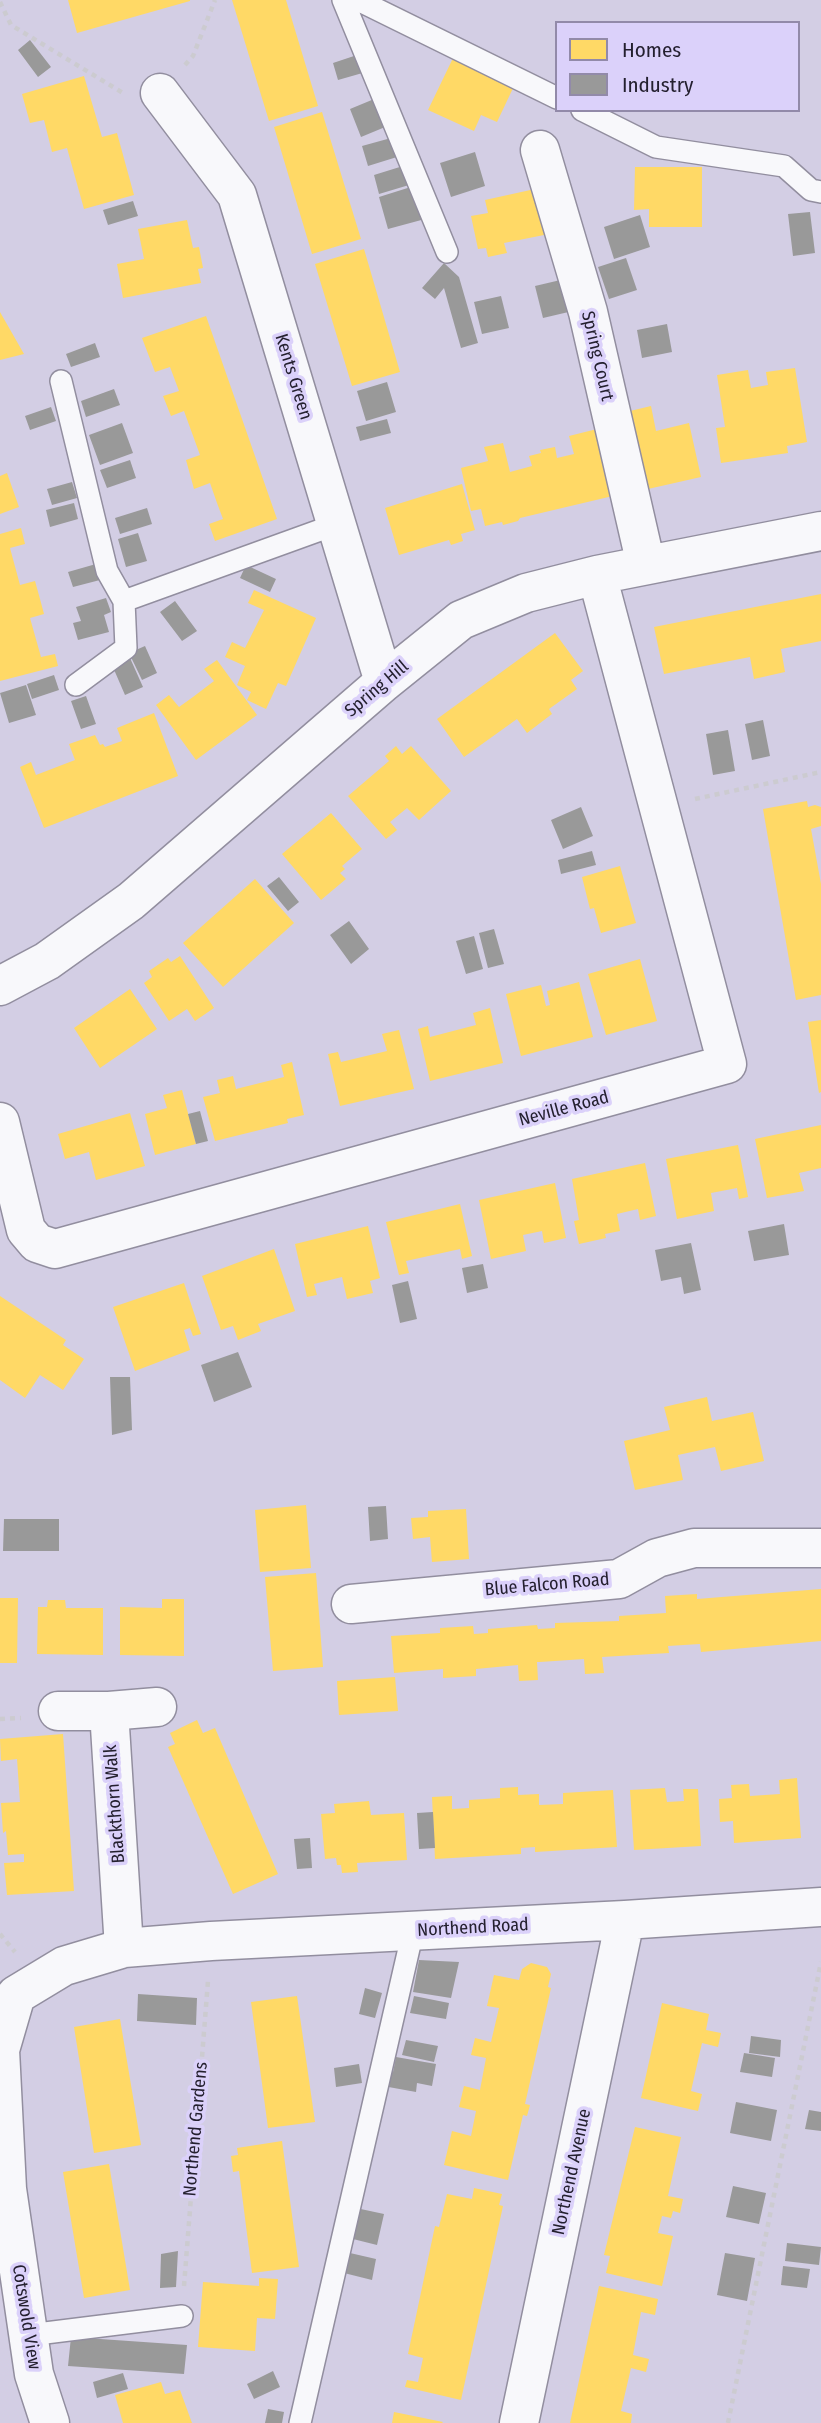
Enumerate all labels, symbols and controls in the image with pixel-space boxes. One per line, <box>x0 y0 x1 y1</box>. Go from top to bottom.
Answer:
legend <box>555 21 800 112</box>
text: Homes <box>622 37 681 63</box>
text: Industry <box>622 72 693 98</box>
street label: Spring Court <box>576 309 618 403</box>
street label: Kents Green <box>270 331 316 423</box>
street label: Spring Hill <box>341 656 413 722</box>
street label: Neville Road <box>517 1087 611 1131</box>
street label: Blue Falcon Road <box>484 1569 610 1601</box>
street label: Blackthorn Walk <box>100 1744 130 1864</box>
street label: Northend Road <box>417 1914 529 1942</box>
street label: Northend Gardens <box>179 2061 213 2197</box>
street label: Northend Avenue <box>548 2107 596 2237</box>
street label: Cotswold View <box>7 2263 45 2371</box>

